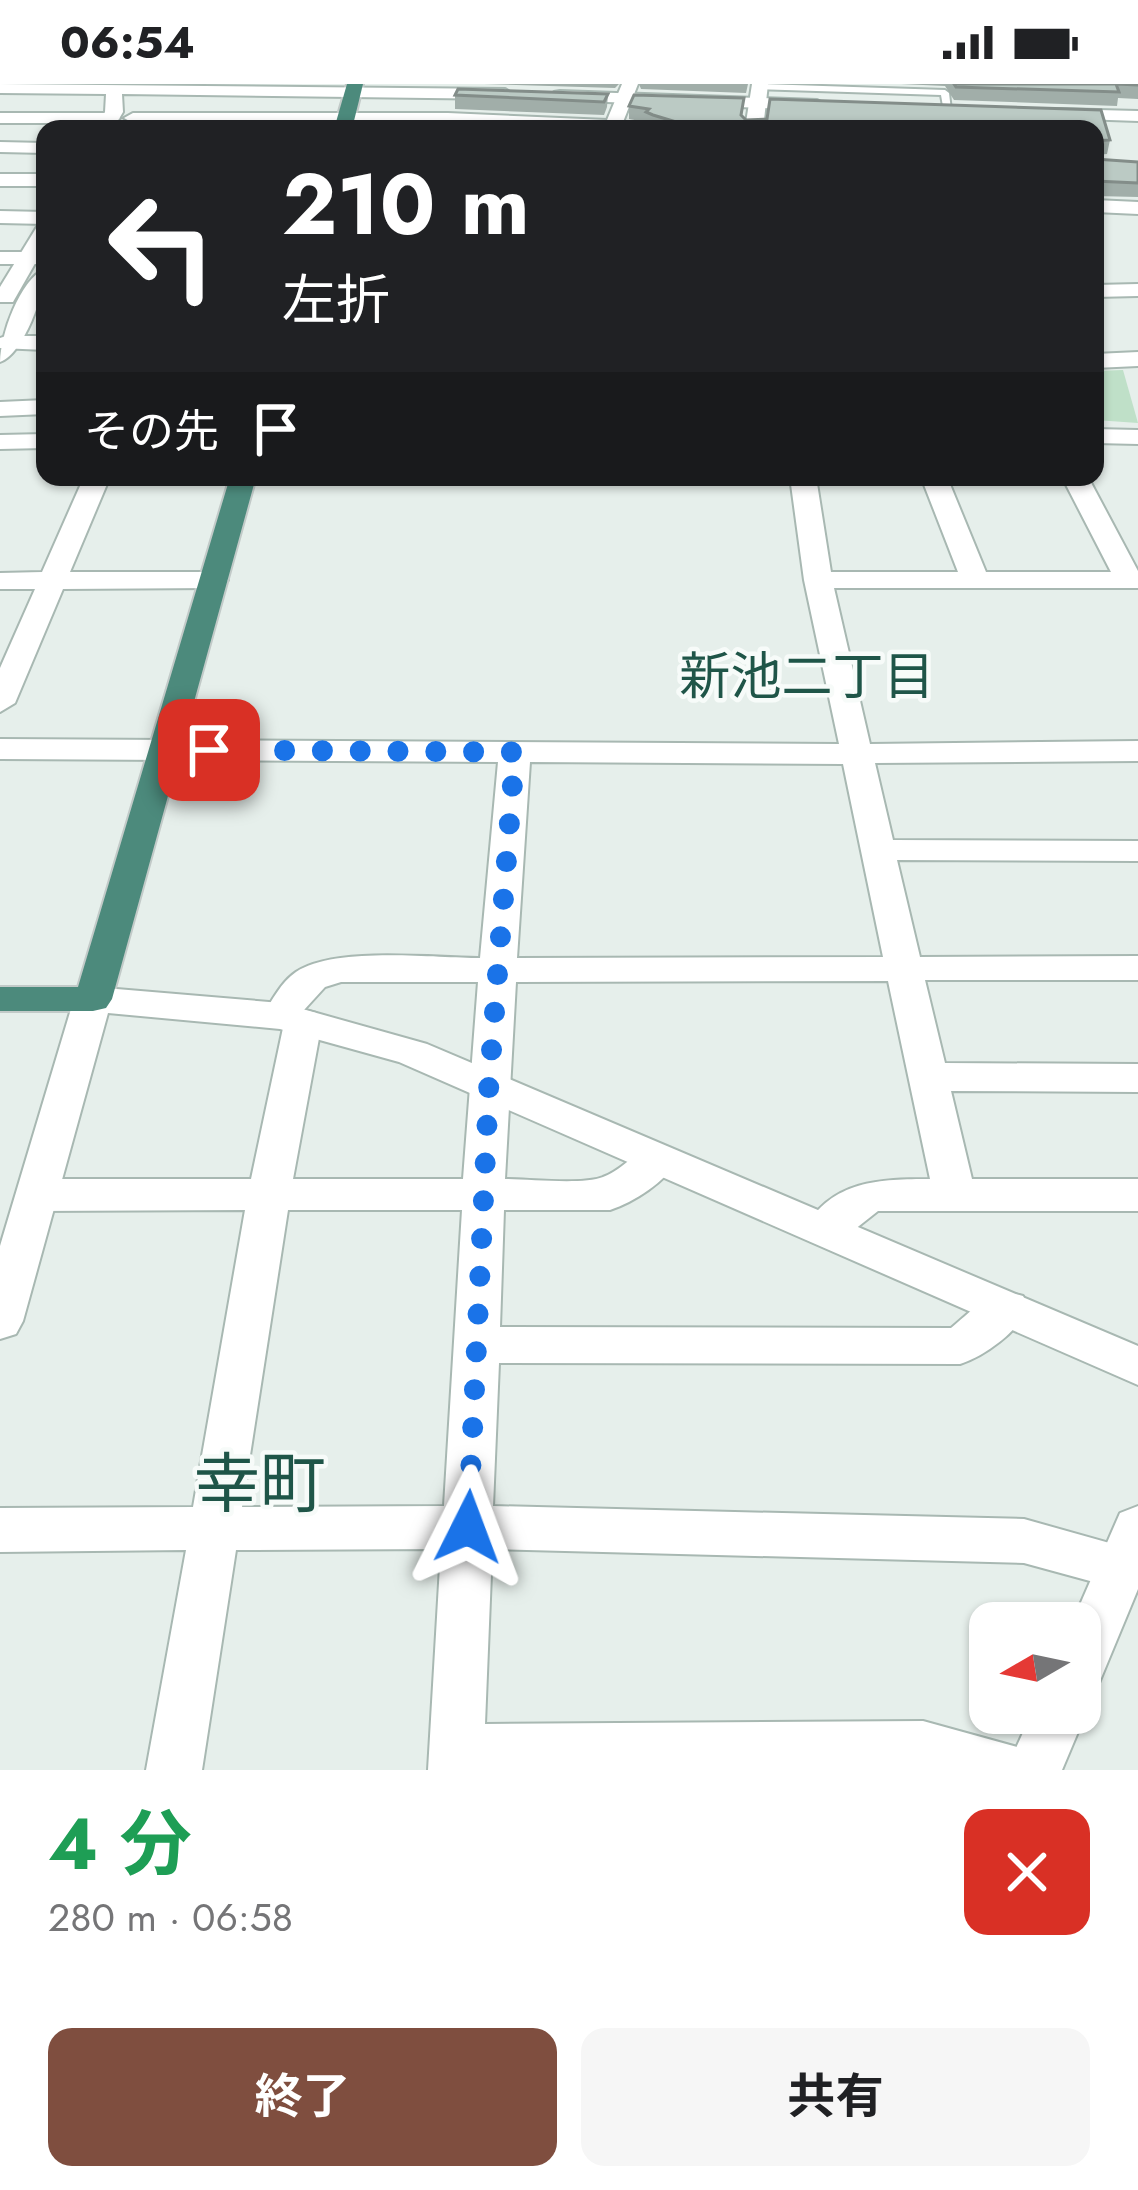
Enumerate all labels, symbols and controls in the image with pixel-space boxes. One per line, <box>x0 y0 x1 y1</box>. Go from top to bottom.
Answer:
text: 06:54 <box>60 10 195 75</box>
text: 210 m <box>282 144 530 266</box>
icon: left <box>84 168 240 324</box>
text: 左折 <box>282 261 390 339</box>
icon: arrive <box>243 396 309 462</box>
text: その先 <box>84 399 219 464</box>
district label: 新池二丁目 <box>679 639 935 713</box>
pin <box>158 699 260 801</box>
icon: arrive <box>176 717 242 783</box>
district label: 幸町 <box>194 1436 326 1532</box>
position arrow <box>405 1464 531 1590</box>
north arrow <box>969 1602 1101 1734</box>
map controls <box>969 1602 1101 1734</box>
text: 4 分 <box>48 1792 192 1896</box>
button: close <box>964 1809 1090 1935</box>
text: 280 m · 06:58 <box>48 1889 293 1946</box>
button: 終了 <box>48 2028 557 2166</box>
button: 共有 <box>581 2028 1090 2166</box>

